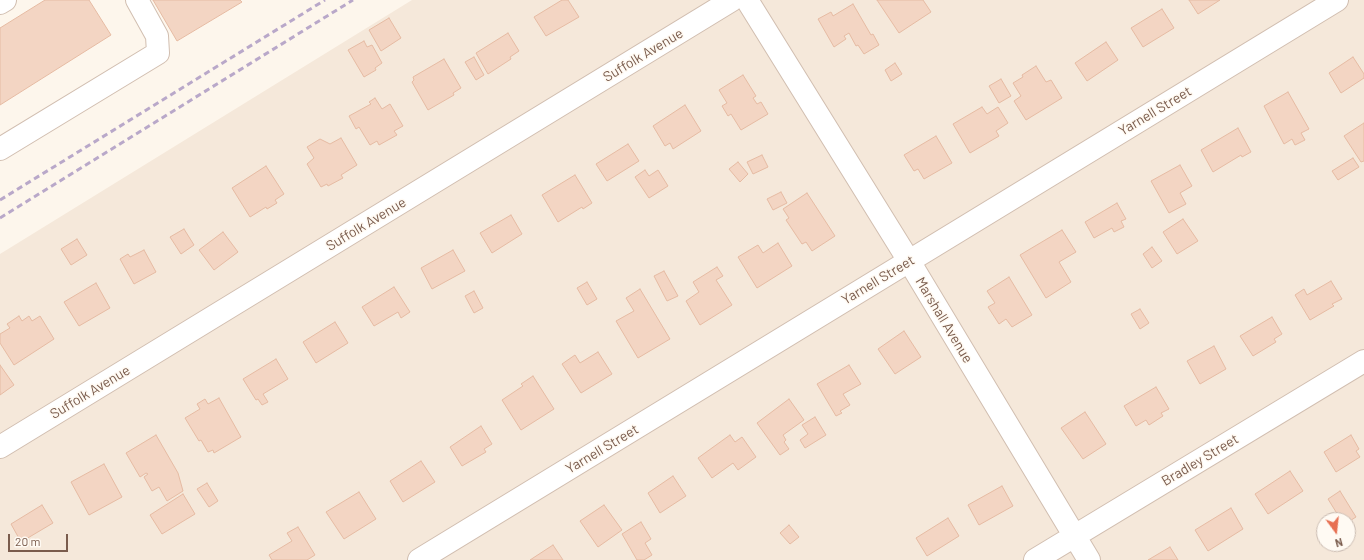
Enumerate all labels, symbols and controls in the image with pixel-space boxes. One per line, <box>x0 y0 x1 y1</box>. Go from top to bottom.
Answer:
street label: Suffolk Avenue <box>600 25 686 85</box>
street label: Yarnell Street <box>1116 83 1194 139</box>
street label: Suffolk Avenue <box>323 194 409 254</box>
street label: Yarnell Street <box>839 252 917 308</box>
street label: Marshall Avenue <box>912 274 976 366</box>
street label: Suffolk Avenue <box>47 362 133 422</box>
street label: Yarnell Street <box>563 421 641 477</box>
street label: Bradley Street <box>1159 430 1241 490</box>
north arrow <box>1316 512 1356 552</box>
scale bar <box>10 526 70 552</box>
text: 20 m <box>15 534 41 548</box>
text: N <box>1334 536 1344 550</box>

